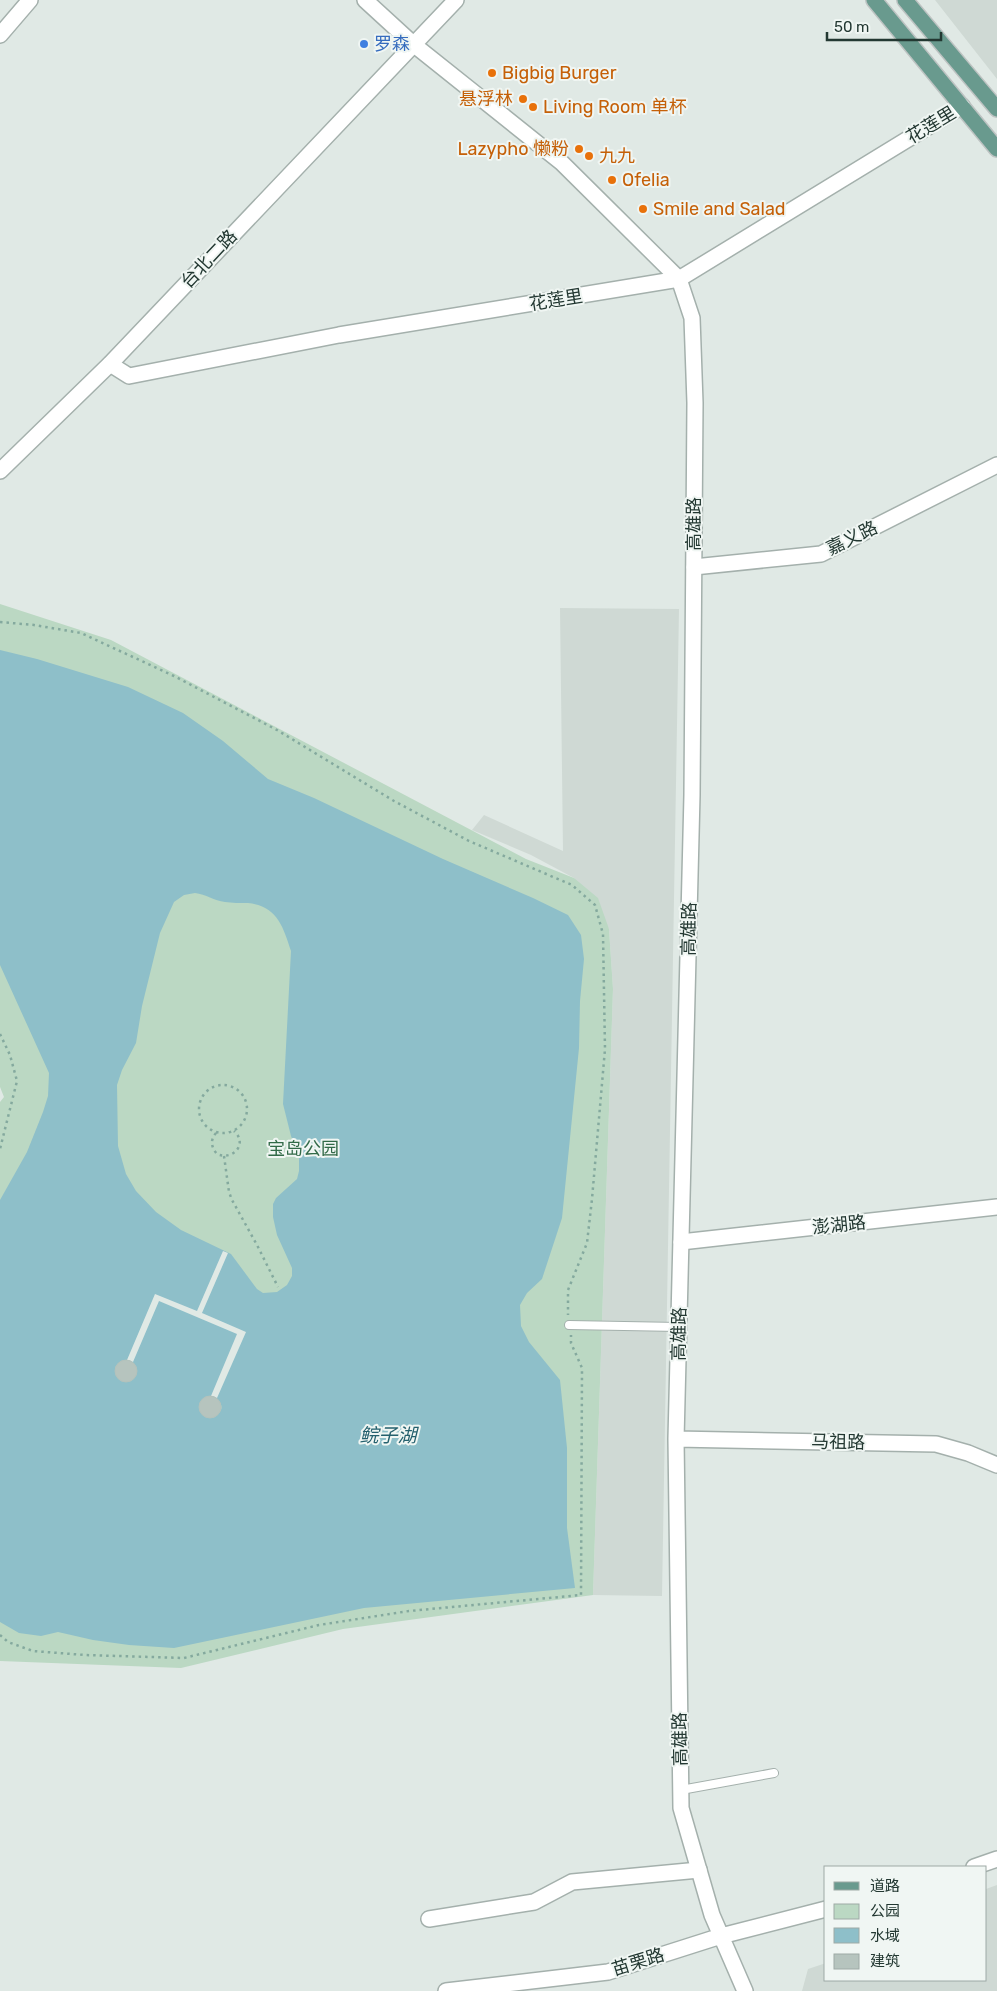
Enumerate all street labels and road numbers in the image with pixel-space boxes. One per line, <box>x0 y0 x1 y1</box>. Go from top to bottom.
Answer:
street label: 花莲里 <box>902 102 960 148</box>
street label: 台北二路 <box>176 225 242 293</box>
street label: 花莲里 <box>528 285 584 315</box>
street label: 高雄路 <box>683 497 705 551</box>
street label: 嘉义路 <box>823 516 881 560</box>
street label: 高雄路 <box>678 902 700 956</box>
street label: 澎湖路 <box>811 1211 867 1239</box>
street label: 高雄路 <box>668 1307 690 1361</box>
street label: 马祖路 <box>811 1431 865 1453</box>
street label: 高雄路 <box>669 1712 691 1766</box>
street label: 苗栗路 <box>609 1944 667 1980</box>

